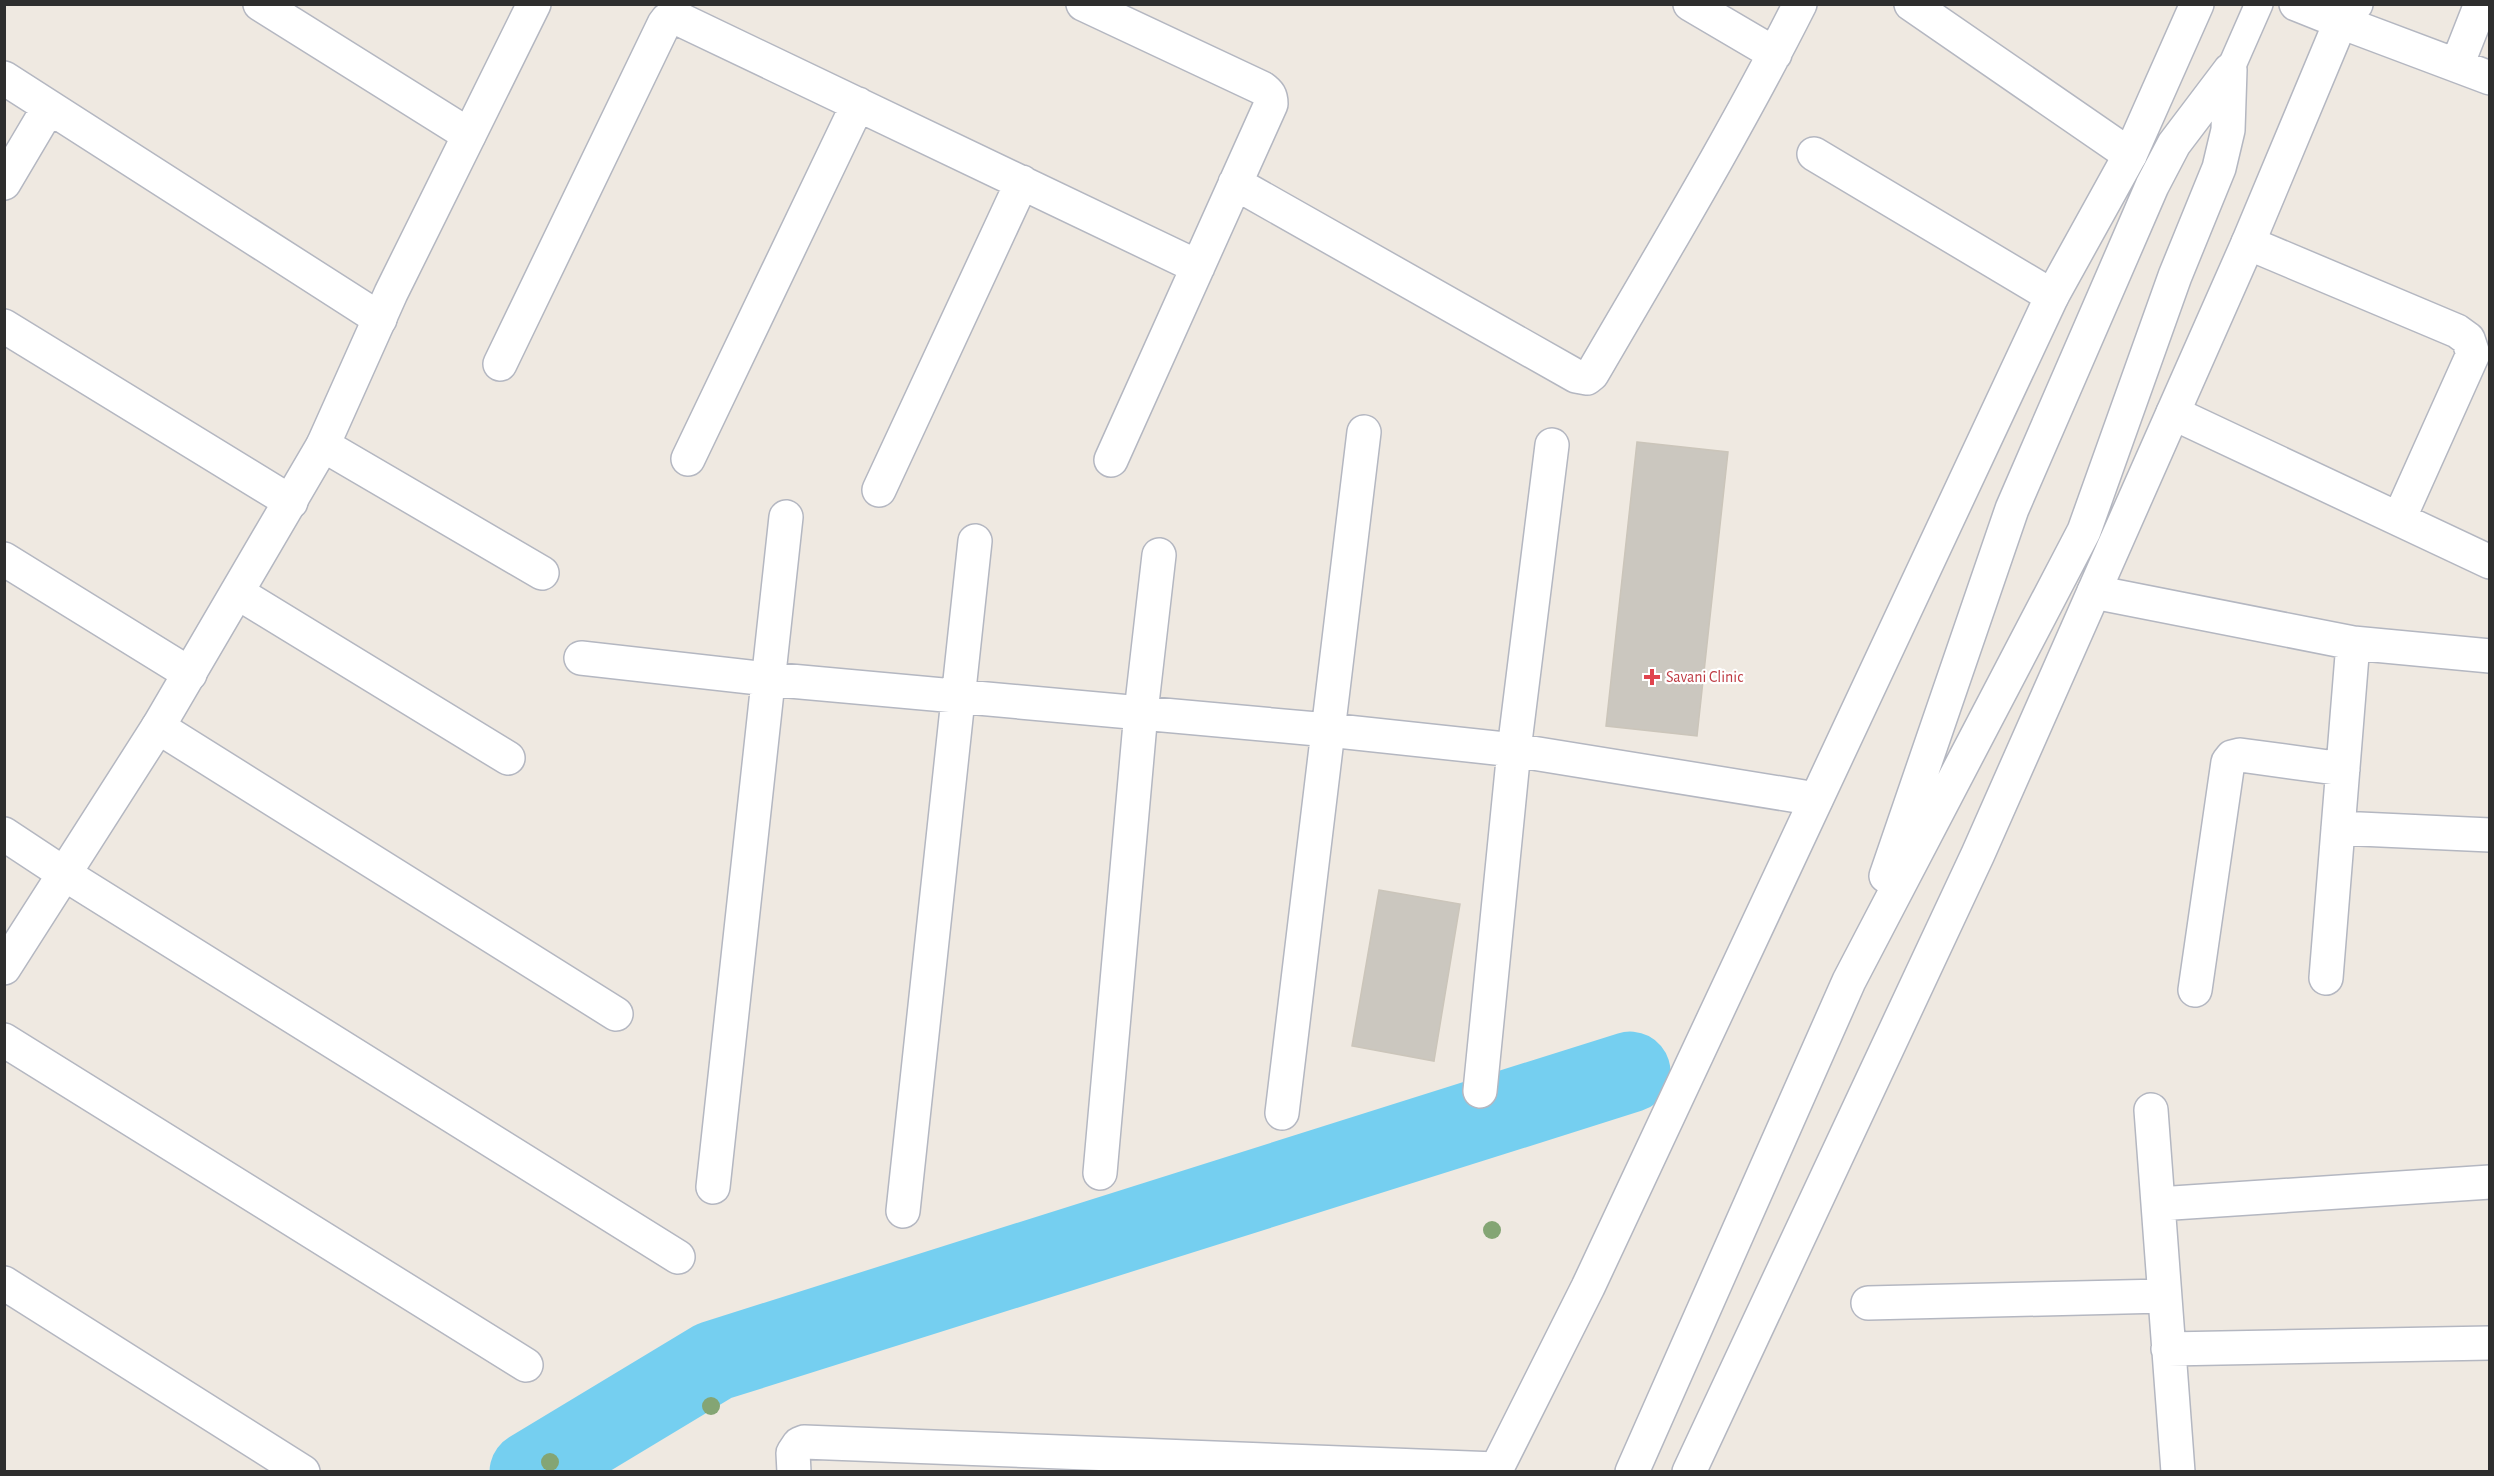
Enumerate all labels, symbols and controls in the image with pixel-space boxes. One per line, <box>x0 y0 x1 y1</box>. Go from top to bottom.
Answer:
marker: Savani Clinic <box>1643 668 1661 686</box>
place label: Savani Clinic <box>1666 669 1743 685</box>

